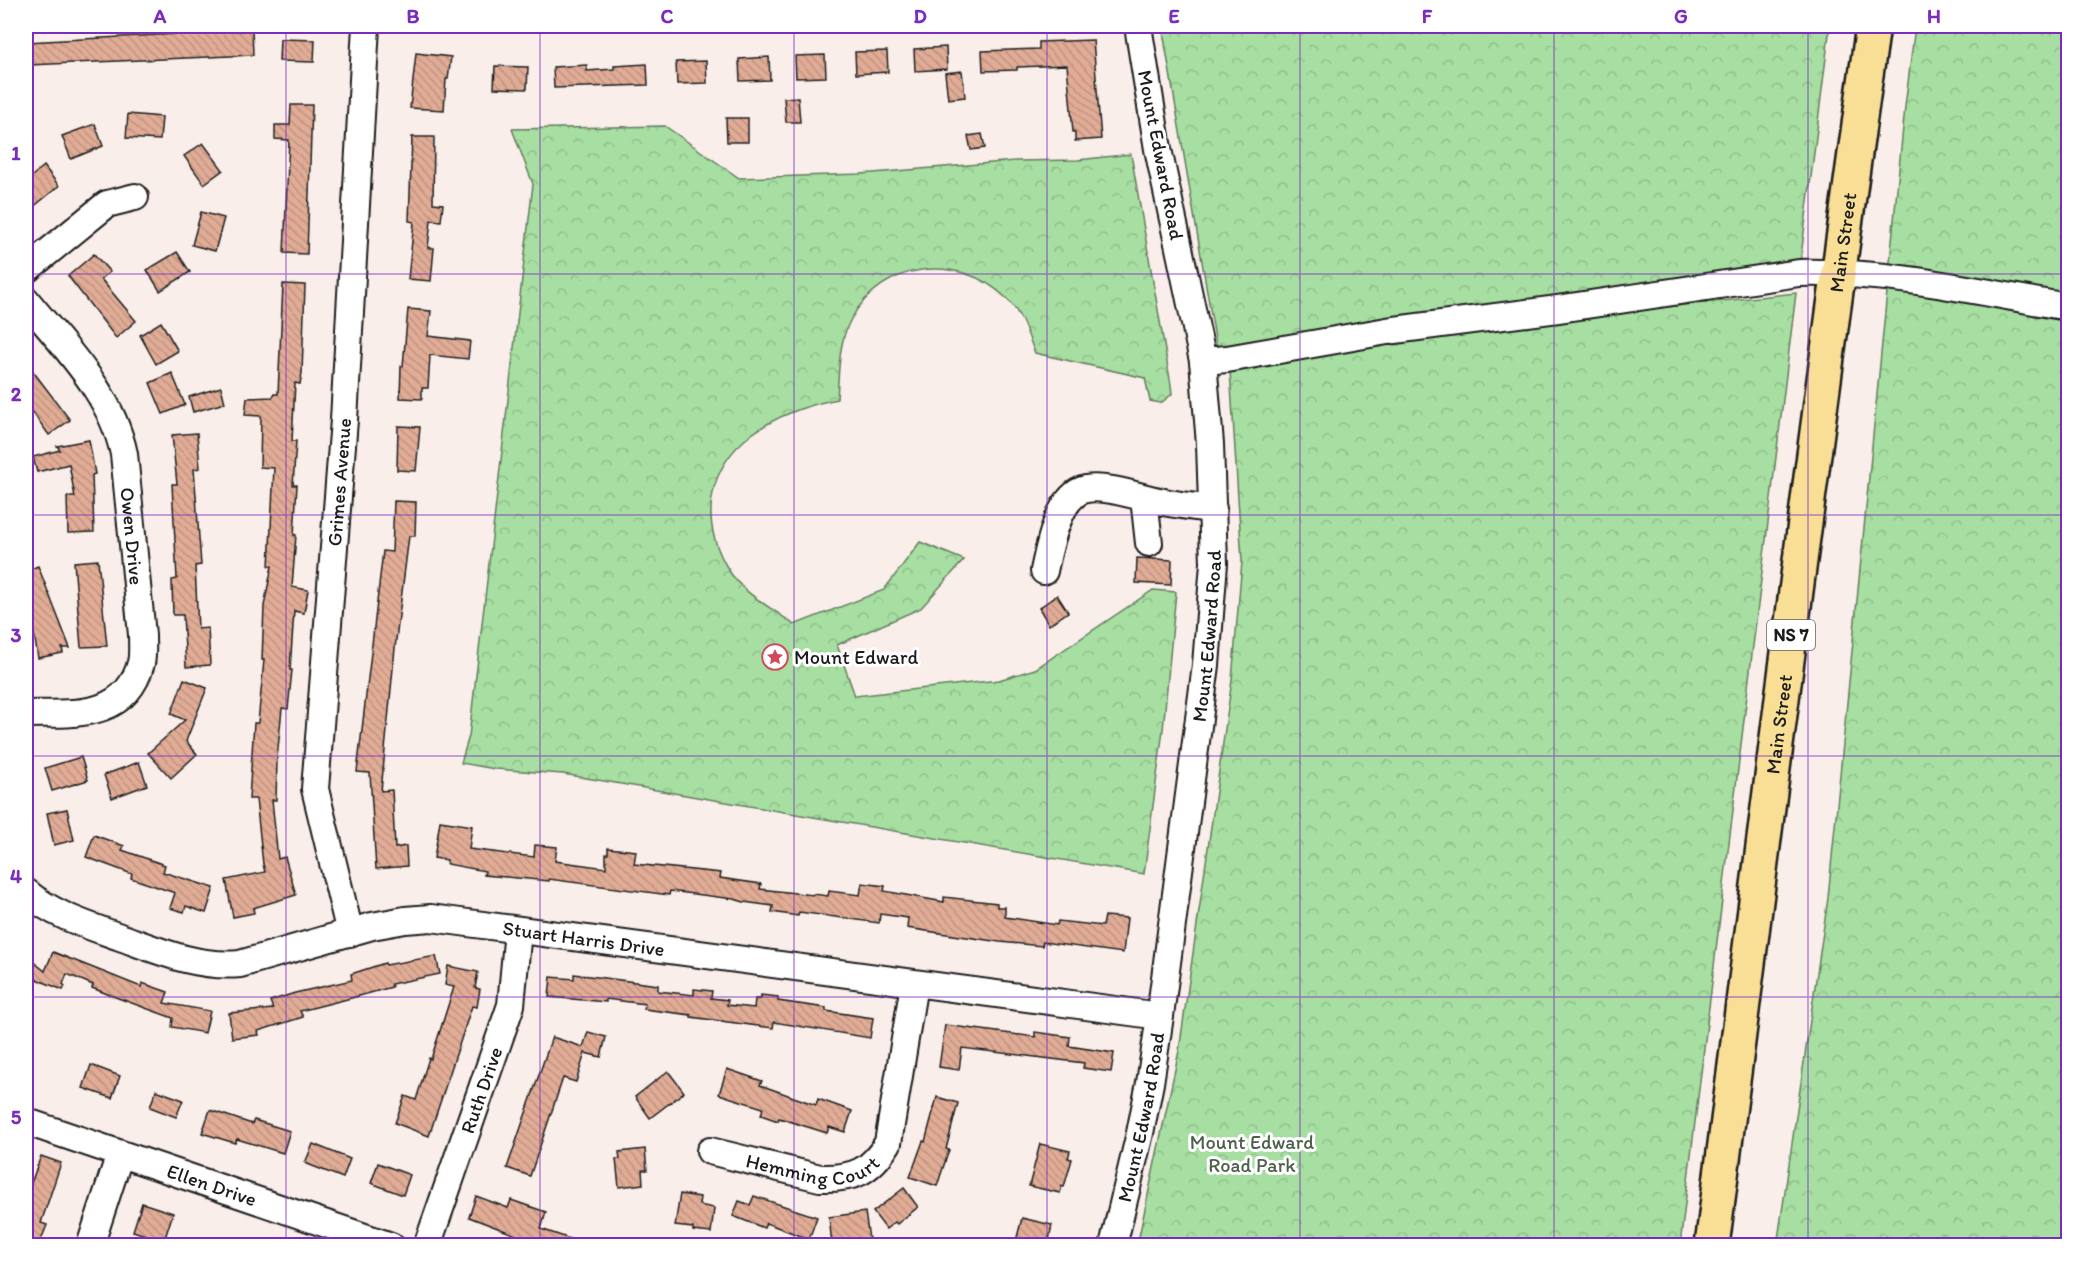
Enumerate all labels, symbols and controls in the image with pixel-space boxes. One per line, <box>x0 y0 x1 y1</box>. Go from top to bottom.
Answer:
text: A <box>153 4 167 28</box>
text: B <box>407 4 420 28</box>
text: C <box>661 4 674 28</box>
text: D <box>913 4 927 28</box>
text: E <box>1168 4 1180 28</box>
text: F <box>1422 4 1433 28</box>
text: G <box>1674 4 1688 28</box>
text: H <box>1927 4 1941 28</box>
street label: Mount Edward Road <box>1133 68 1189 242</box>
text: 1 <box>11 141 21 165</box>
street label: Main Street <box>1824 191 1861 294</box>
text: 2 <box>11 382 22 406</box>
street label: Grimes Avenue <box>322 417 356 547</box>
street label: Owen Drive <box>115 486 149 586</box>
street label: Mount Edward Road <box>1187 549 1226 723</box>
road number: NS 7 <box>1767 620 1815 650</box>
text: 3 <box>11 623 22 647</box>
place icon: Mount Edward <box>760 642 790 672</box>
place label: Mount Edward <box>794 645 919 669</box>
street label: Main Street <box>1760 673 1797 776</box>
text: 4 <box>10 864 22 888</box>
street label: Stuart Harris Drive <box>501 916 666 961</box>
street label: Mount Edward Road <box>1112 1031 1169 1204</box>
street label: Ruth Drive <box>455 1044 507 1137</box>
text: 5 <box>11 1105 22 1129</box>
park label: Mount Edward Road Park <box>1190 1130 1314 1177</box>
street label: Hemming Court <box>744 1148 884 1190</box>
street label: Ellen Drive <box>164 1159 260 1211</box>

